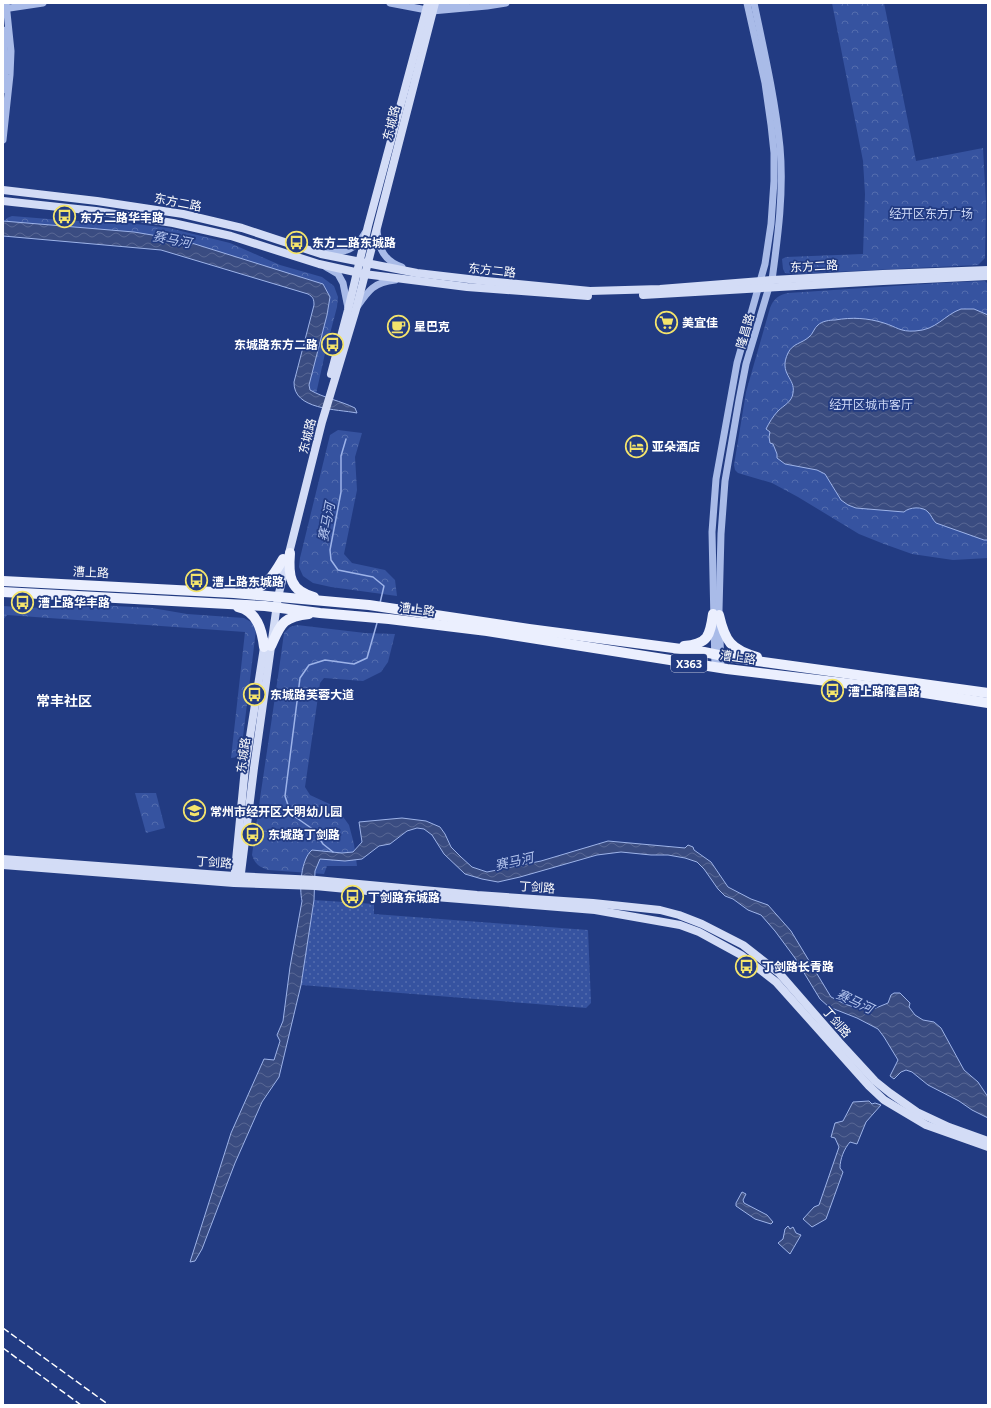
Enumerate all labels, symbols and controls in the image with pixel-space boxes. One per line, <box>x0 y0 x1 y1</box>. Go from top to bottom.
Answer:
street label: 东城路 <box>378 103 404 143</box>
street label: 东方二路 <box>153 189 203 215</box>
bus stop icon: 东方二路华丰路 <box>52 204 78 230</box>
park label: 经开区东方广场 <box>889 205 973 222</box>
place label: 东方二路华丰路 <box>80 209 164 226</box>
water label: 赛马河 <box>151 226 196 252</box>
bus stop icon: 东方二路东城路 <box>283 229 309 255</box>
place label: 东方二路东城路 <box>312 234 396 251</box>
street label: 东方二路 <box>790 256 838 276</box>
street label: 东方二路 <box>467 259 517 281</box>
supermarket icon: 美宜佳 <box>654 309 680 335</box>
street label: 隆昌路 <box>732 311 758 351</box>
cafe icon: 星巴克 <box>385 313 411 339</box>
place label: 美宜佳 <box>682 314 718 331</box>
place label: 星巴克 <box>414 318 450 335</box>
bus stop icon: 东城路东方二路 <box>320 331 346 357</box>
place label: 东城路东方二路 <box>234 336 318 353</box>
park label: 经开区城市客厅 <box>829 396 913 413</box>
street label: 东城路 <box>294 416 320 456</box>
hotel icon: 亚朵酒店 <box>623 433 649 459</box>
place label: 亚朵酒店 <box>652 438 700 455</box>
water label: 赛马河 <box>313 498 339 543</box>
street label: 漕上路 <box>73 563 109 581</box>
bus stop icon: 漕上路东城路 <box>183 568 209 594</box>
place label: 漕上路东城路 <box>212 573 284 590</box>
bus stop icon: 漕上路华丰路 <box>10 589 36 615</box>
place label: 漕上路华丰路 <box>38 594 110 611</box>
street label: 漕上路 <box>398 598 436 620</box>
street label: 漕上路 <box>719 646 757 668</box>
road number: X363 <box>671 654 707 672</box>
bus stop icon: 漕上路隆昌路 <box>820 678 846 704</box>
bus stop icon: 东城路芙蓉大道 <box>242 681 268 707</box>
place label: 漕上路隆昌路 <box>848 683 920 700</box>
place label: 东城路芙蓉大道 <box>270 686 354 703</box>
district label: 常丰社区 <box>36 691 92 710</box>
street label: 东城路 <box>232 736 254 774</box>
school or university icon: 常州市经开区大明幼儿园 <box>182 798 208 824</box>
place label: 常州市经开区大明幼儿园 <box>210 803 342 820</box>
bus stop icon: 东城路丁剑路 <box>240 821 266 847</box>
place label: 东城路丁剑路 <box>268 826 340 843</box>
water label: 赛马河 <box>493 847 538 874</box>
street label: 丁剑路 <box>195 852 233 872</box>
street label: 丁剑路 <box>518 877 556 897</box>
bus stop icon: 丁剑路东城路 <box>340 884 366 910</box>
place label: 丁剑路东城路 <box>368 889 440 906</box>
bus stop icon: 丁剑路长青路 <box>734 953 760 979</box>
place label: 丁剑路长青路 <box>762 958 834 975</box>
water label: 赛马河 <box>834 985 879 1019</box>
street label: 丁剑路 <box>819 1003 855 1041</box>

